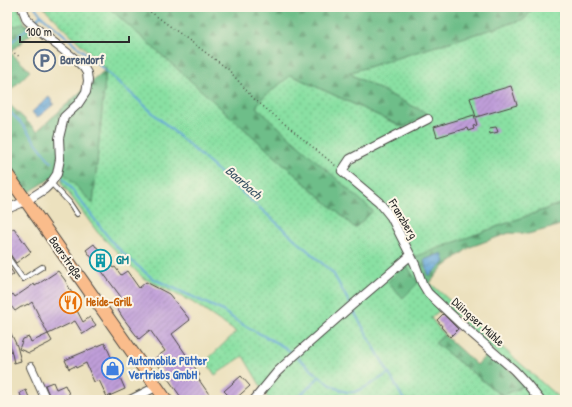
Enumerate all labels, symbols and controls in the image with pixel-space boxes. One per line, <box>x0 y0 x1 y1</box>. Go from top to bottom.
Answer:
scale bar <box>20 18 129 44</box>
text: 100 m <box>26 23 52 40</box>
parking icon: Barendorf <box>31 47 57 73</box>
place label: Barendorf <box>60 51 105 68</box>
water label: Baarbach <box>222 161 267 204</box>
street label: Franzberg <box>384 195 422 242</box>
street label: Baarstraße <box>45 233 88 283</box>
building icon: GM <box>87 247 113 273</box>
place label: GM <box>116 251 129 268</box>
restaurant icon: Heide-Grill <box>57 289 83 315</box>
place label: Heide-Grill <box>86 293 132 310</box>
street label: Düingser Mühle <box>448 293 509 350</box>
place label: Automobile Pütter Vertriebs GmbH <box>128 352 208 383</box>
shop icon: Automobile Pütter Vertriebs GmbH <box>100 355 126 381</box>

